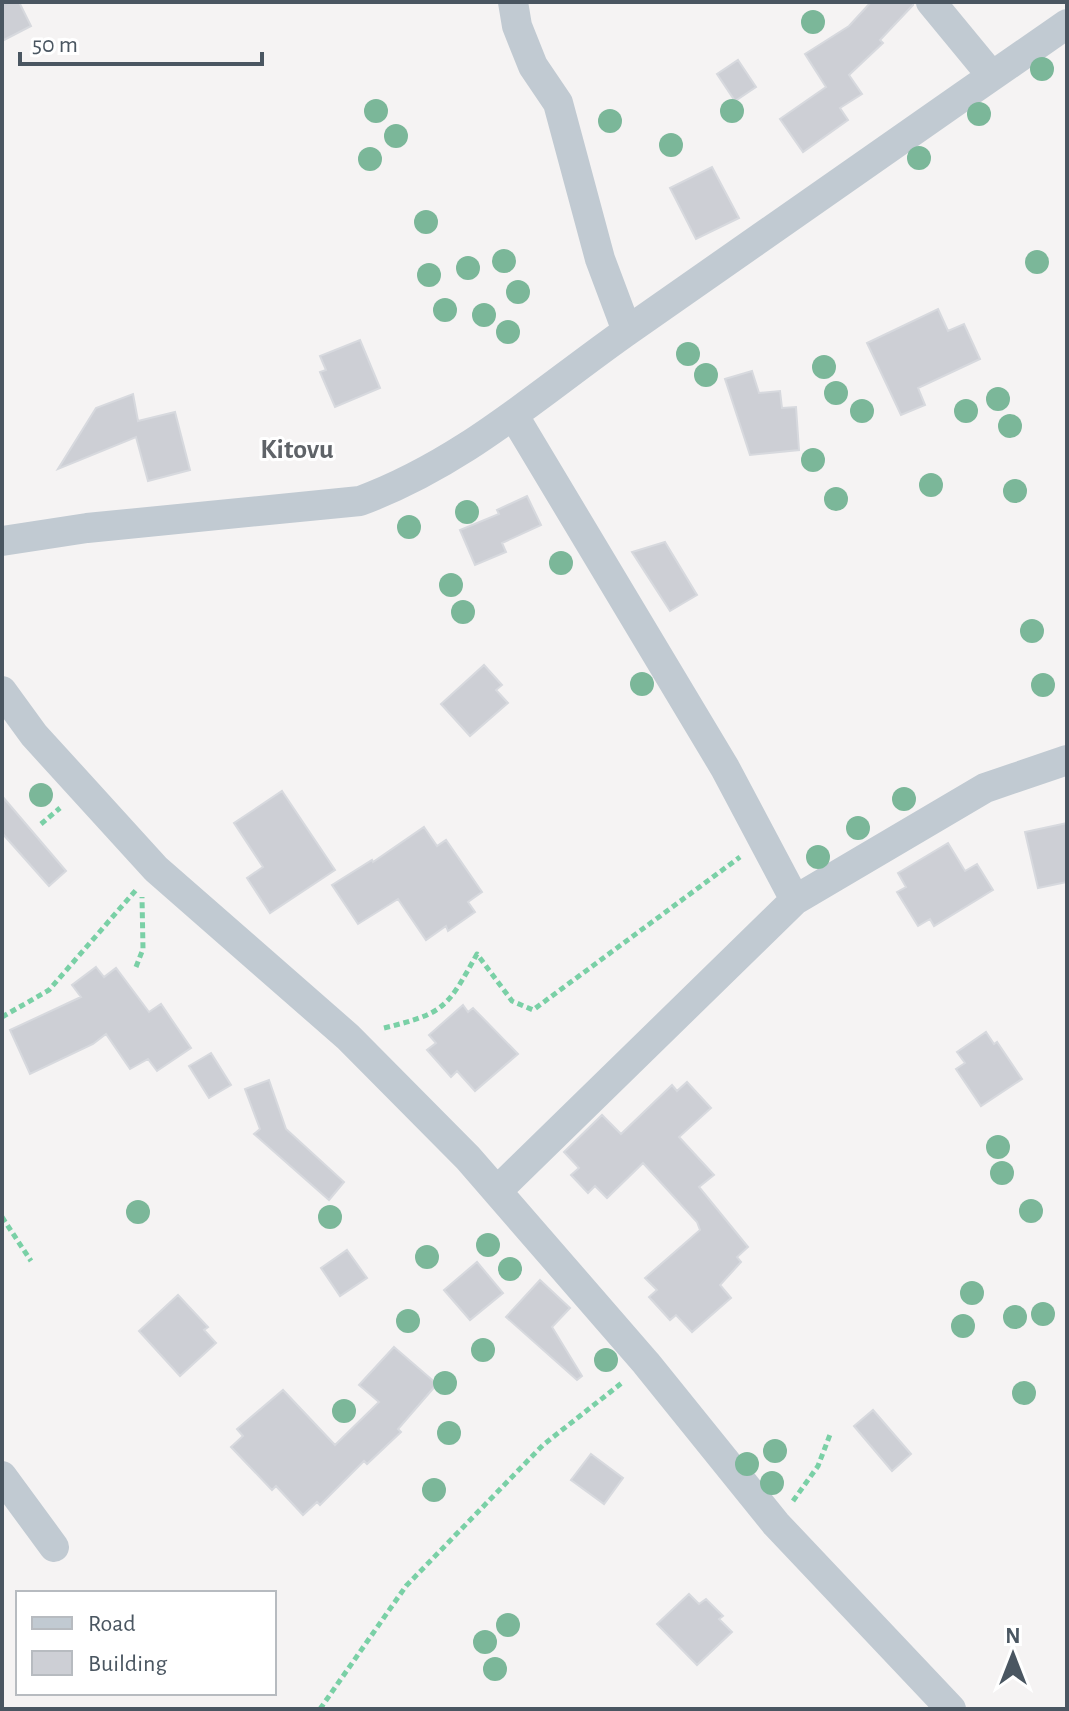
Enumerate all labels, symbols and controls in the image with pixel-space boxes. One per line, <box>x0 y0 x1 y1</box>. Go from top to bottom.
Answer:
scale bar <box>20 16 262 66</box>
text: 50 m <box>32 33 78 57</box>
district label: Kitovu <box>260 436 334 464</box>
legend <box>16 1591 276 1695</box>
text: Road <box>88 1612 136 1636</box>
north arrow <box>973 1615 1053 1695</box>
text: N <box>1005 1625 1021 1647</box>
text: Building <box>88 1652 167 1676</box>

